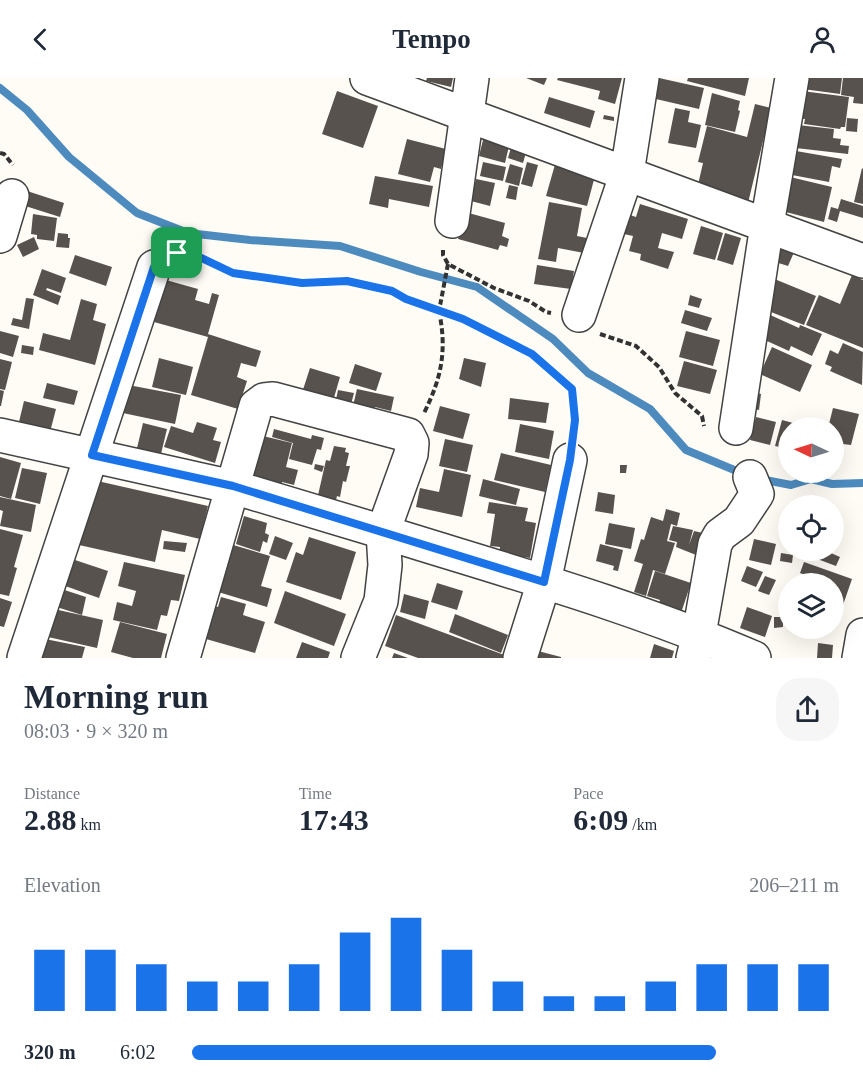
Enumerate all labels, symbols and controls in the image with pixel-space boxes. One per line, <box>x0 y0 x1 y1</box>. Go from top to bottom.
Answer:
icon: back <box>24 23 57 56</box>
icon: person <box>806 23 839 56</box>
text: Tempo <box>392 24 471 54</box>
pin <box>151 227 202 278</box>
icon: arrive <box>160 236 193 269</box>
north arrow <box>778 417 844 483</box>
map controls <box>778 417 844 639</box>
button: locate <box>778 495 844 561</box>
button: layers <box>778 573 844 639</box>
button: share <box>776 678 839 741</box>
text: Morning run <box>24 679 208 715</box>
text: 08:03 · 9 × 320 m <box>24 720 168 742</box>
text: Distance <box>24 785 80 802</box>
text: Time <box>299 785 332 802</box>
text: Pace <box>573 785 604 802</box>
text: 2.88 <box>24 803 77 836</box>
text: 17:43 <box>299 803 369 836</box>
text: 6:09 <box>573 803 628 836</box>
text: km <box>77 816 101 833</box>
text: /km <box>628 816 657 833</box>
text: Elevation <box>24 874 101 896</box>
text: 206–211 m <box>749 874 839 896</box>
text: 320 m <box>24 1041 76 1063</box>
text: 6:02 <box>120 1041 156 1063</box>

